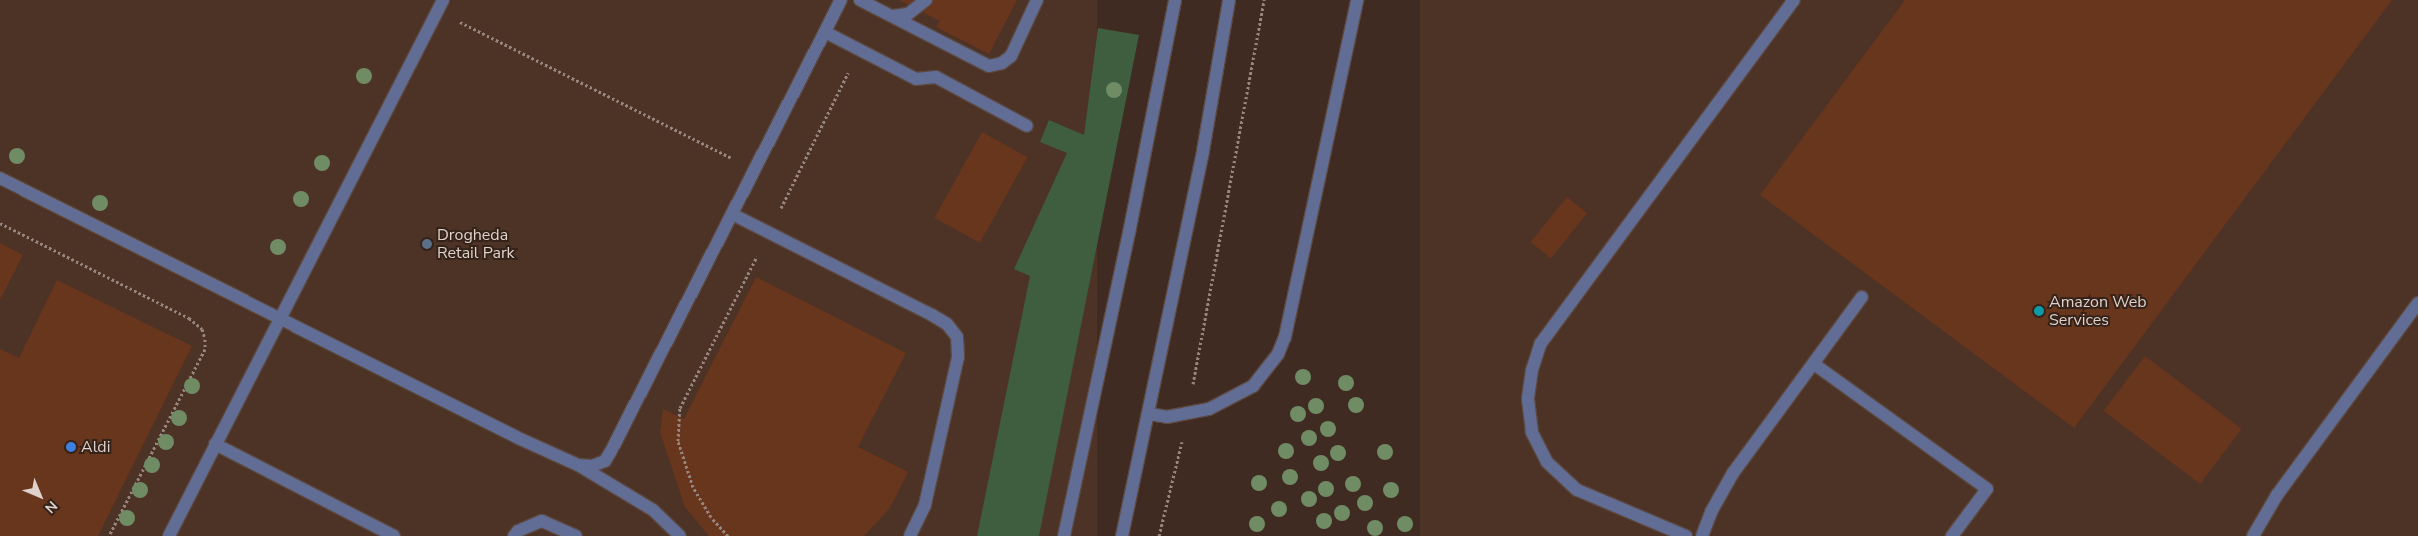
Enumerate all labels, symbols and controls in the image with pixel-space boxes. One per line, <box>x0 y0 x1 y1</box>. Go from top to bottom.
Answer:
place label: Drogheda Retail Park <box>437 225 515 263</box>
marker: Drogheda Retail Park <box>421 238 433 250</box>
place label: Amazon Web Services <box>2049 292 2147 330</box>
marker: Amazon Web Services <box>2033 305 2045 317</box>
place label: Aldi <box>81 437 110 457</box>
marker: Aldi <box>65 441 77 453</box>
north arrow <box>15 471 65 521</box>
text: N <box>41 497 61 517</box>

